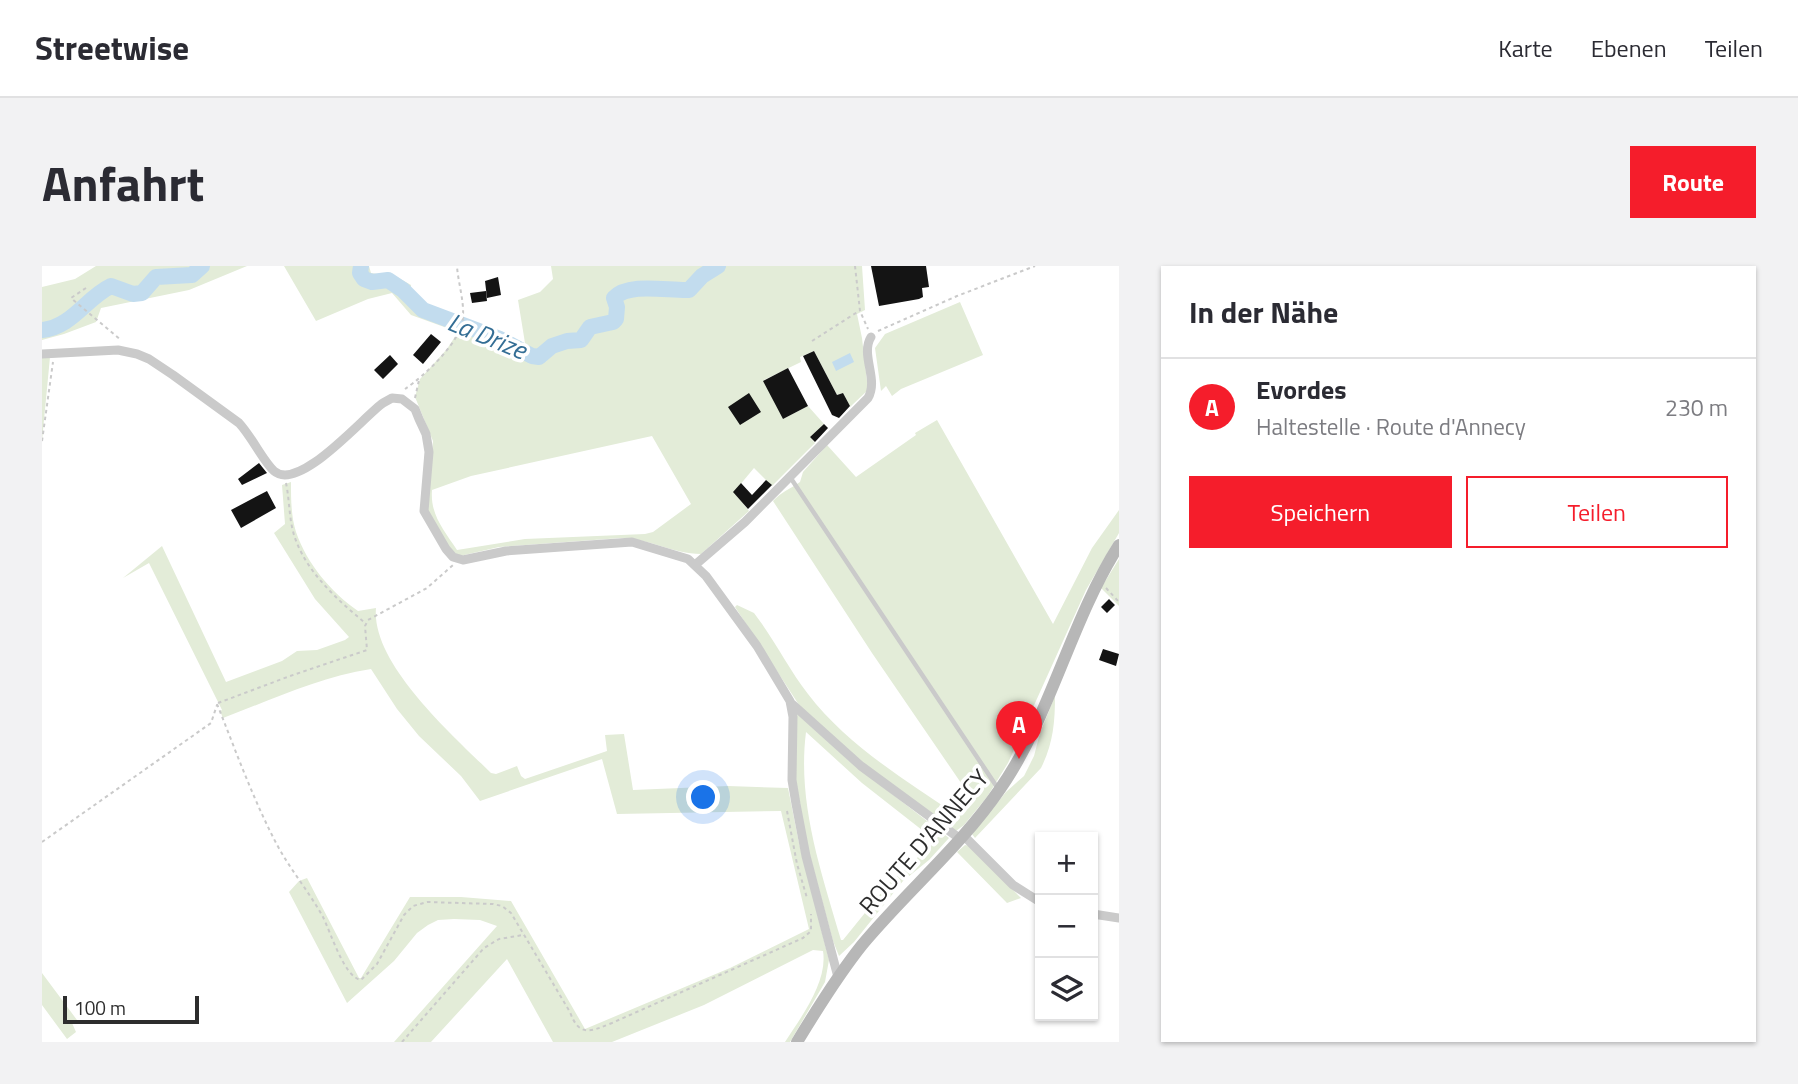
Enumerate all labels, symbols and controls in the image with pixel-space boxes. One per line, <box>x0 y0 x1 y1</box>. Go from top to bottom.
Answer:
text: Streetwise <box>35 23 189 73</box>
text: Karte <box>1498 30 1553 66</box>
text: Ebenen <box>1591 30 1667 66</box>
text: Teilen <box>1705 30 1763 66</box>
text: Anfahrt <box>42 145 204 220</box>
button: Route <box>1630 146 1756 218</box>
text: In der Nähe <box>1189 289 1338 335</box>
water label: La Drize <box>442 302 534 370</box>
text: Evordes <box>1256 370 1346 409</box>
text: A <box>1205 390 1219 425</box>
text: 230 m <box>1665 390 1728 425</box>
text: Haltestelle · Route d'Annecy <box>1256 409 1526 444</box>
button: Speichern <box>1189 476 1452 548</box>
button: Teilen <box>1466 476 1728 548</box>
pin: A <box>996 701 1042 759</box>
street label: ROUTE D'ANNECY <box>850 761 997 922</box>
your location <box>686 780 720 814</box>
map controls <box>1035 832 1098 1021</box>
button: + <box>1035 832 1098 895</box>
button: − <box>1035 895 1098 958</box>
button: layers <box>1035 958 1098 1021</box>
scale bar <box>63 993 200 1025</box>
text: 100 m <box>74 993 126 1022</box>

